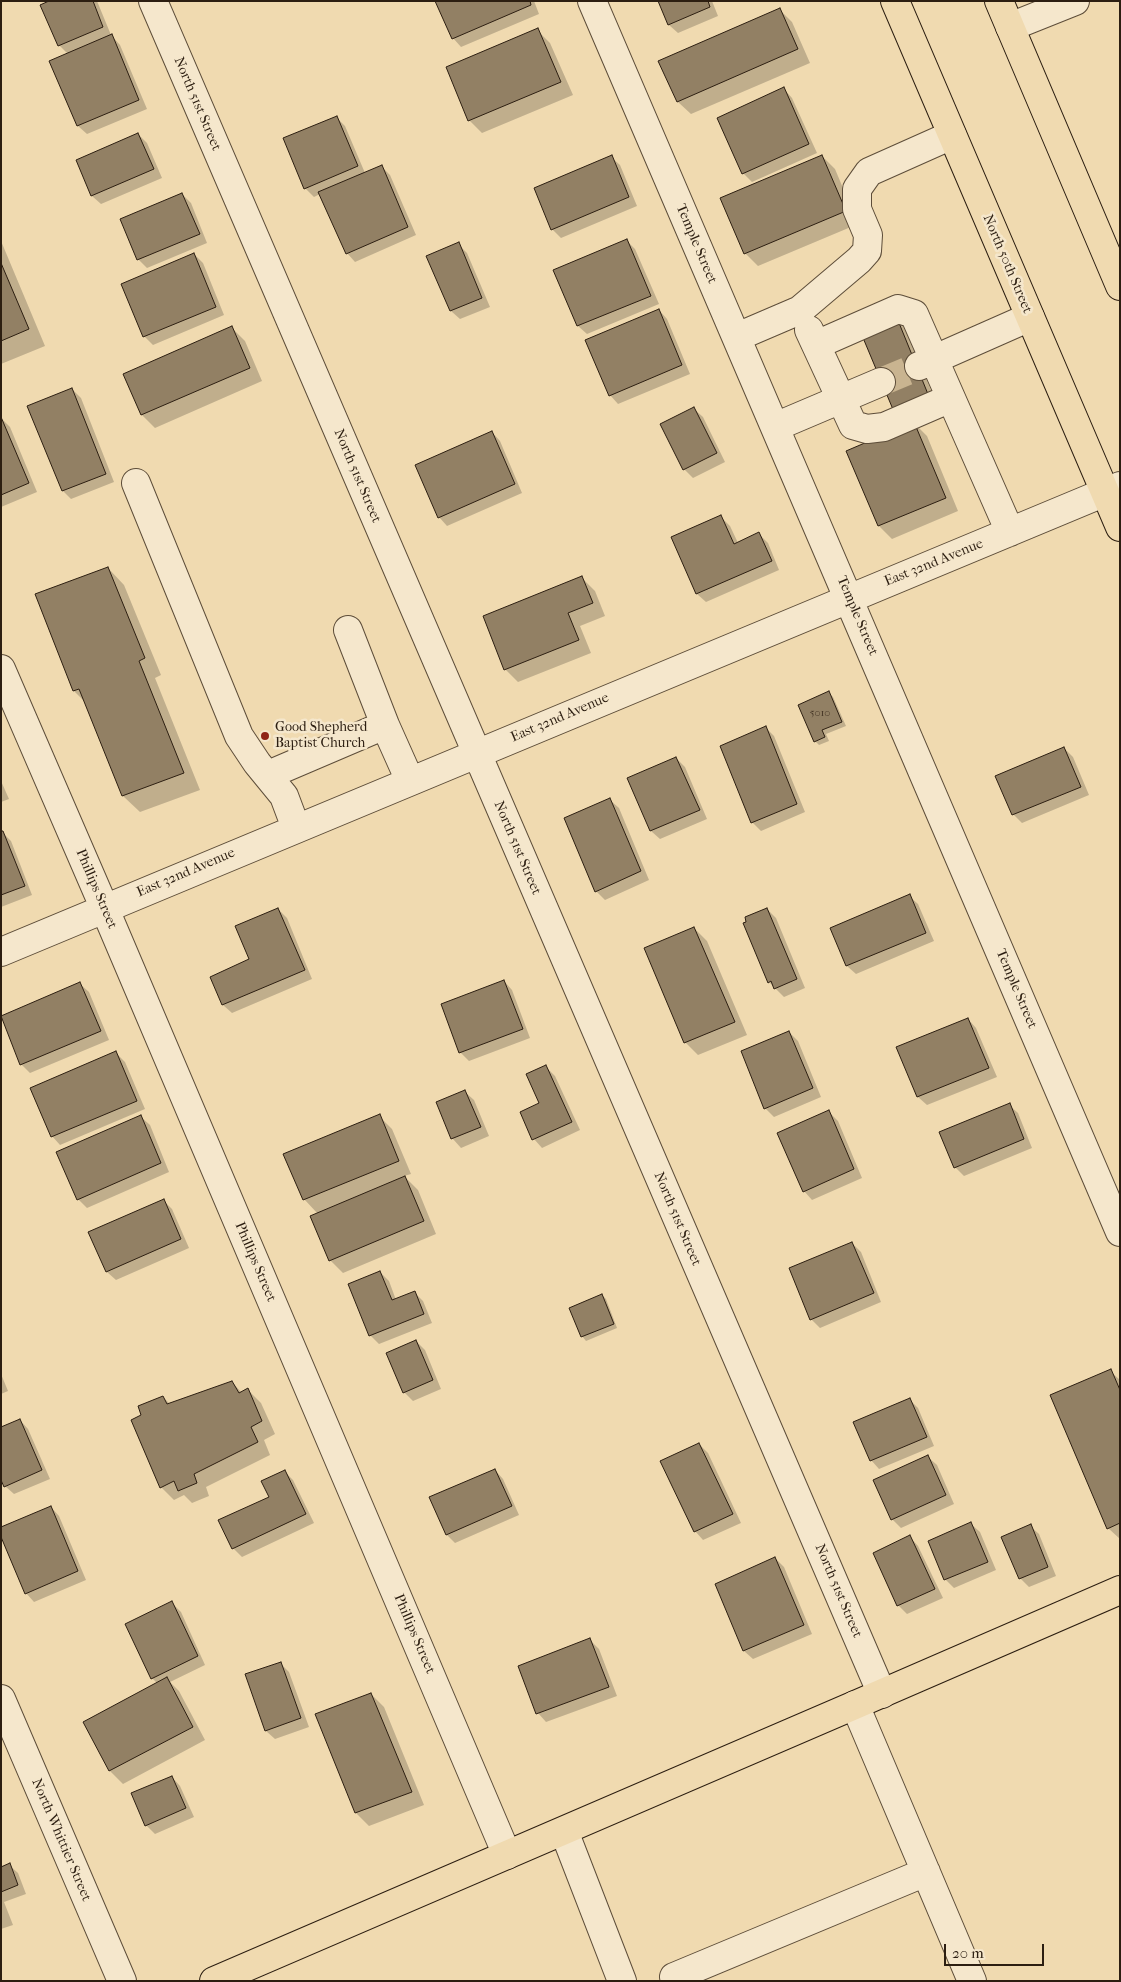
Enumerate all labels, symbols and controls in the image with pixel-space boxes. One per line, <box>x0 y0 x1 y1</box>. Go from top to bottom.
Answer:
street label: North 51st Street <box>170 54 224 154</box>
street label: Temple Street <box>672 202 720 286</box>
street label: North 50th Street <box>979 212 1035 316</box>
street label: North 51st Street <box>330 426 384 526</box>
street label: East 32nd Avenue <box>882 536 986 590</box>
street label: Temple Street <box>833 574 881 658</box>
street label: East 32nd Avenue <box>508 690 612 746</box>
house number: 5010 <box>810 706 830 720</box>
place label: Good Shepherd Baptist Church <box>275 720 367 752</box>
marker: Good Shepherd Baptist Church <box>259 730 271 742</box>
street label: North 51st Street <box>490 798 544 898</box>
street label: East 32nd Avenue <box>134 845 238 901</box>
street label: Phillips Street <box>72 847 120 931</box>
street label: Temple Street <box>992 947 1040 1031</box>
street label: North 51st Street <box>650 1169 704 1269</box>
street label: Phillips Street <box>231 1220 279 1304</box>
street label: North 51st Street <box>811 1541 865 1641</box>
street label: Phillips Street <box>390 1592 438 1676</box>
street label: North Whittier Street <box>28 1776 94 1904</box>
scale bar <box>946 1934 1046 1966</box>
text: 20 m <box>952 1944 984 1962</box>

